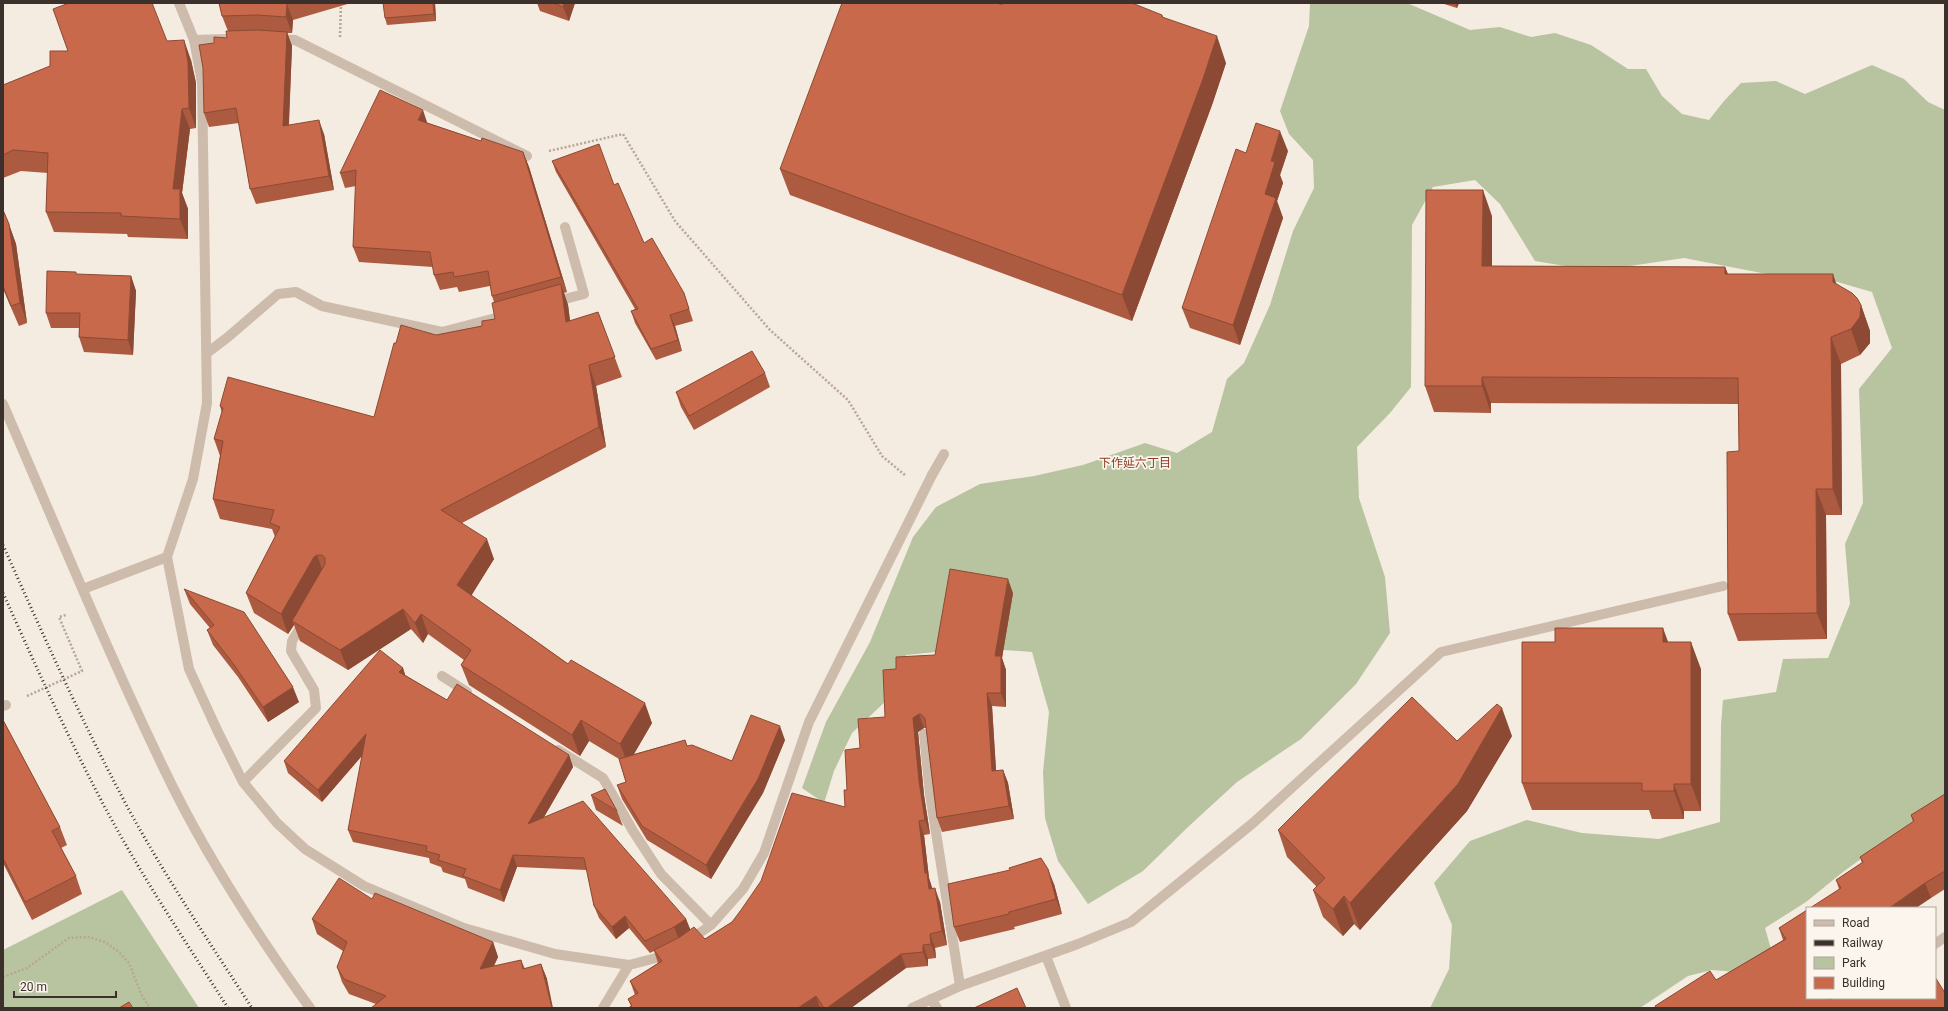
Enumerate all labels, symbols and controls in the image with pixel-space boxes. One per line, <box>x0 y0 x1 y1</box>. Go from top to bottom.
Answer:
district label: 下作延六丁目 <box>1099 456 1171 470</box>
legend <box>1806 907 1936 999</box>
text: Road <box>1842 916 1870 930</box>
text: Railway <box>1842 936 1883 950</box>
text: Park <box>1842 956 1867 970</box>
scale bar <box>14 973 116 999</box>
text: Building <box>1842 976 1885 990</box>
text: 20 m <box>20 980 47 994</box>

